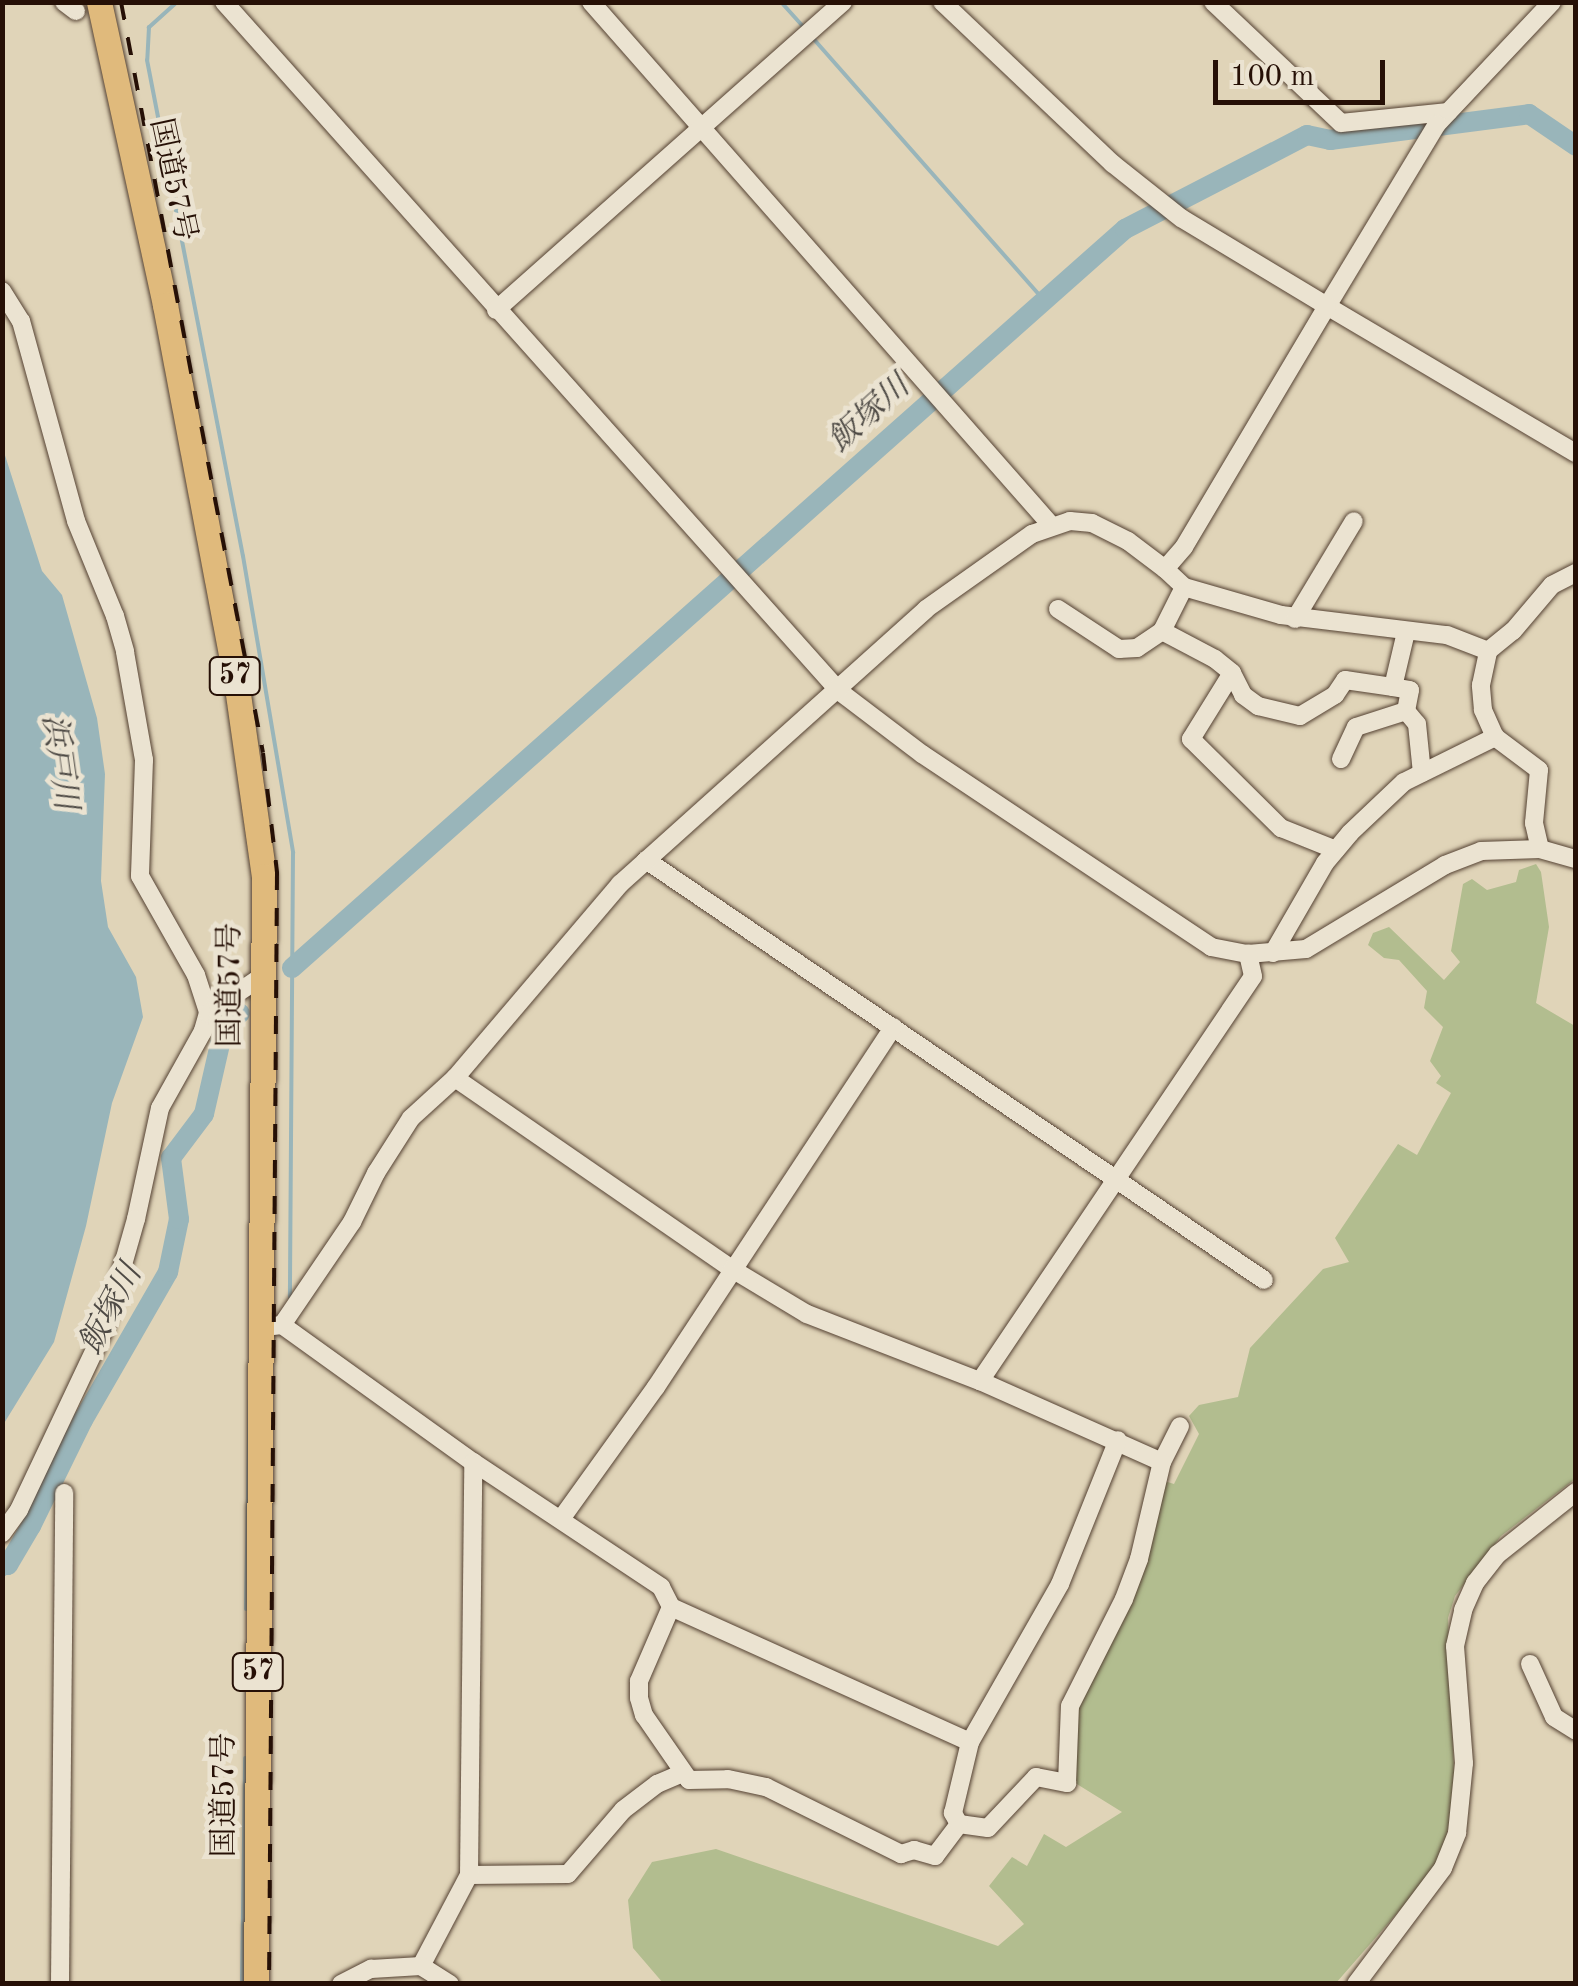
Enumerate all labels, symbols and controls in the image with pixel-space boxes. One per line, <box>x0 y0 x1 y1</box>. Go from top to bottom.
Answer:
scale bar <box>1218 40 1390 102</box>
text: 100 m <box>1230 62 1314 92</box>
street label: 国道57号 <box>141 115 203 245</box>
water label: 飯塚川 <box>821 369 919 461</box>
road number: 57 <box>208 653 262 699</box>
water label: 浜戸川 <box>32 712 84 812</box>
street label: 国道57号 <box>213 923 249 1047</box>
water label: 飯塚川 <box>73 1259 151 1361</box>
road number: 57 <box>230 1649 286 1695</box>
street label: 国道57号 <box>207 1733 243 1857</box>

